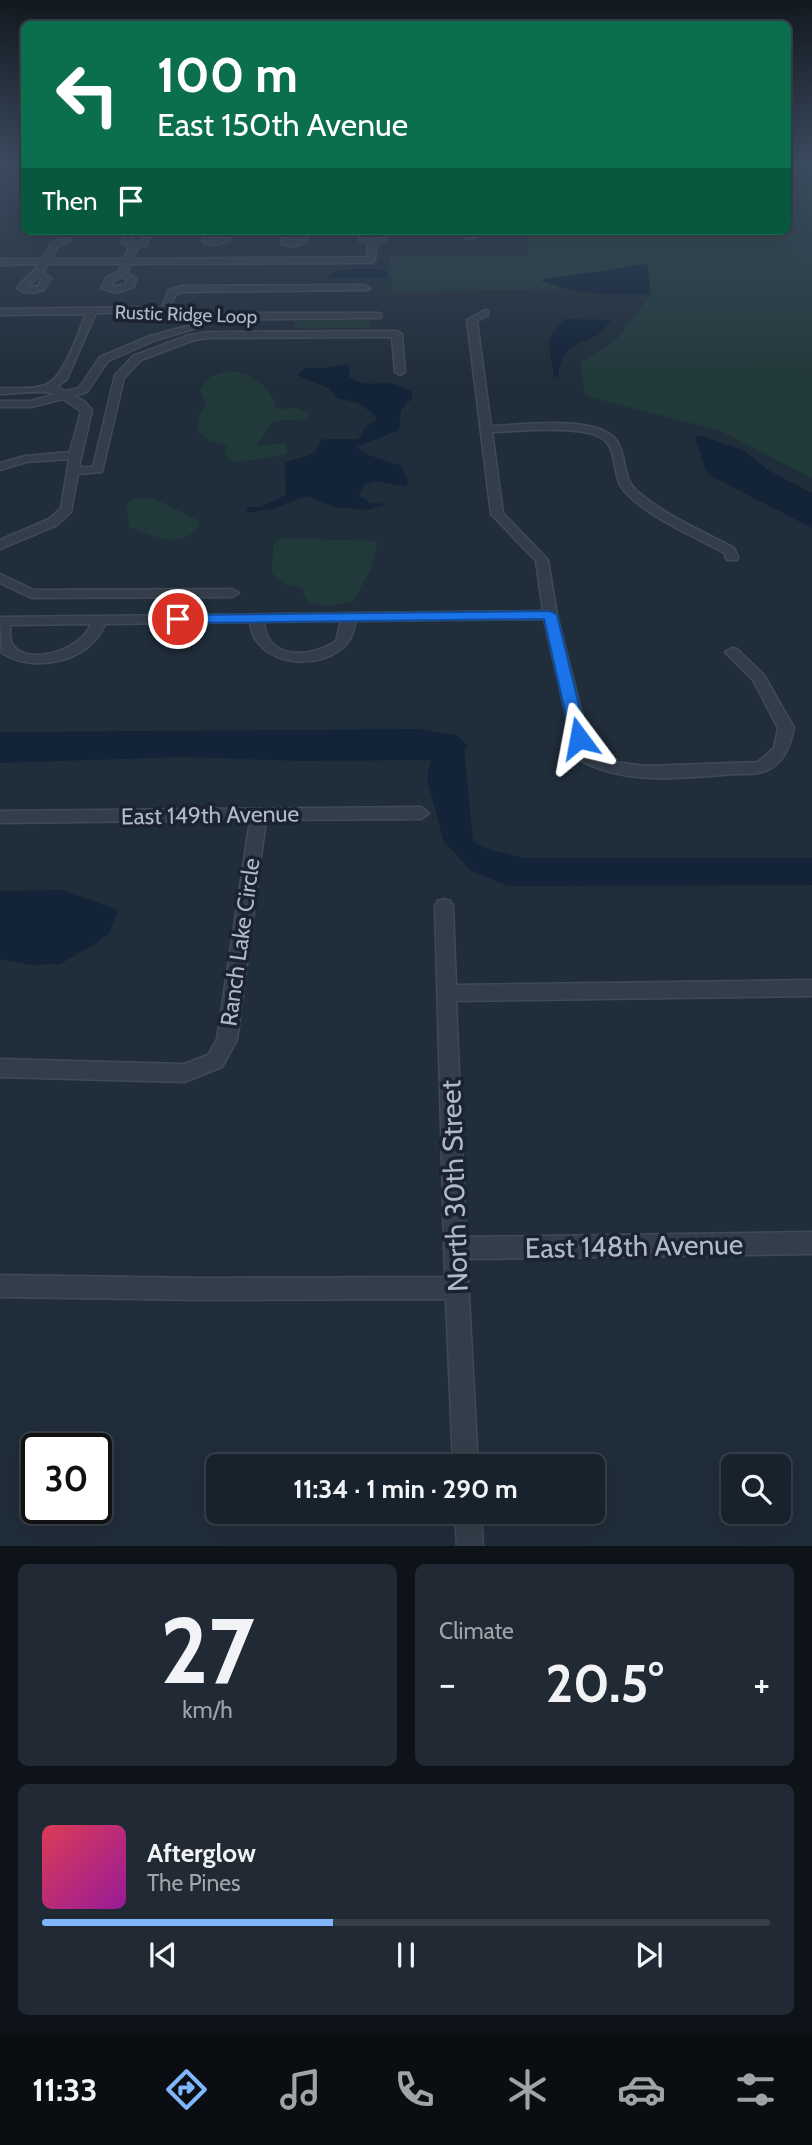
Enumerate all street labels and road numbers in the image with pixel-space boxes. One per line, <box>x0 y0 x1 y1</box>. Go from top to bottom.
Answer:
street label: Rustic Ridge Loop <box>114 301 258 328</box>
street label: East 149th Avenue <box>121 799 300 831</box>
street label: Ranch Lake Circle <box>214 856 266 1028</box>
street label: North 30th Street <box>433 1079 475 1293</box>
street label: East 148th Avenue <box>525 1227 743 1265</box>

